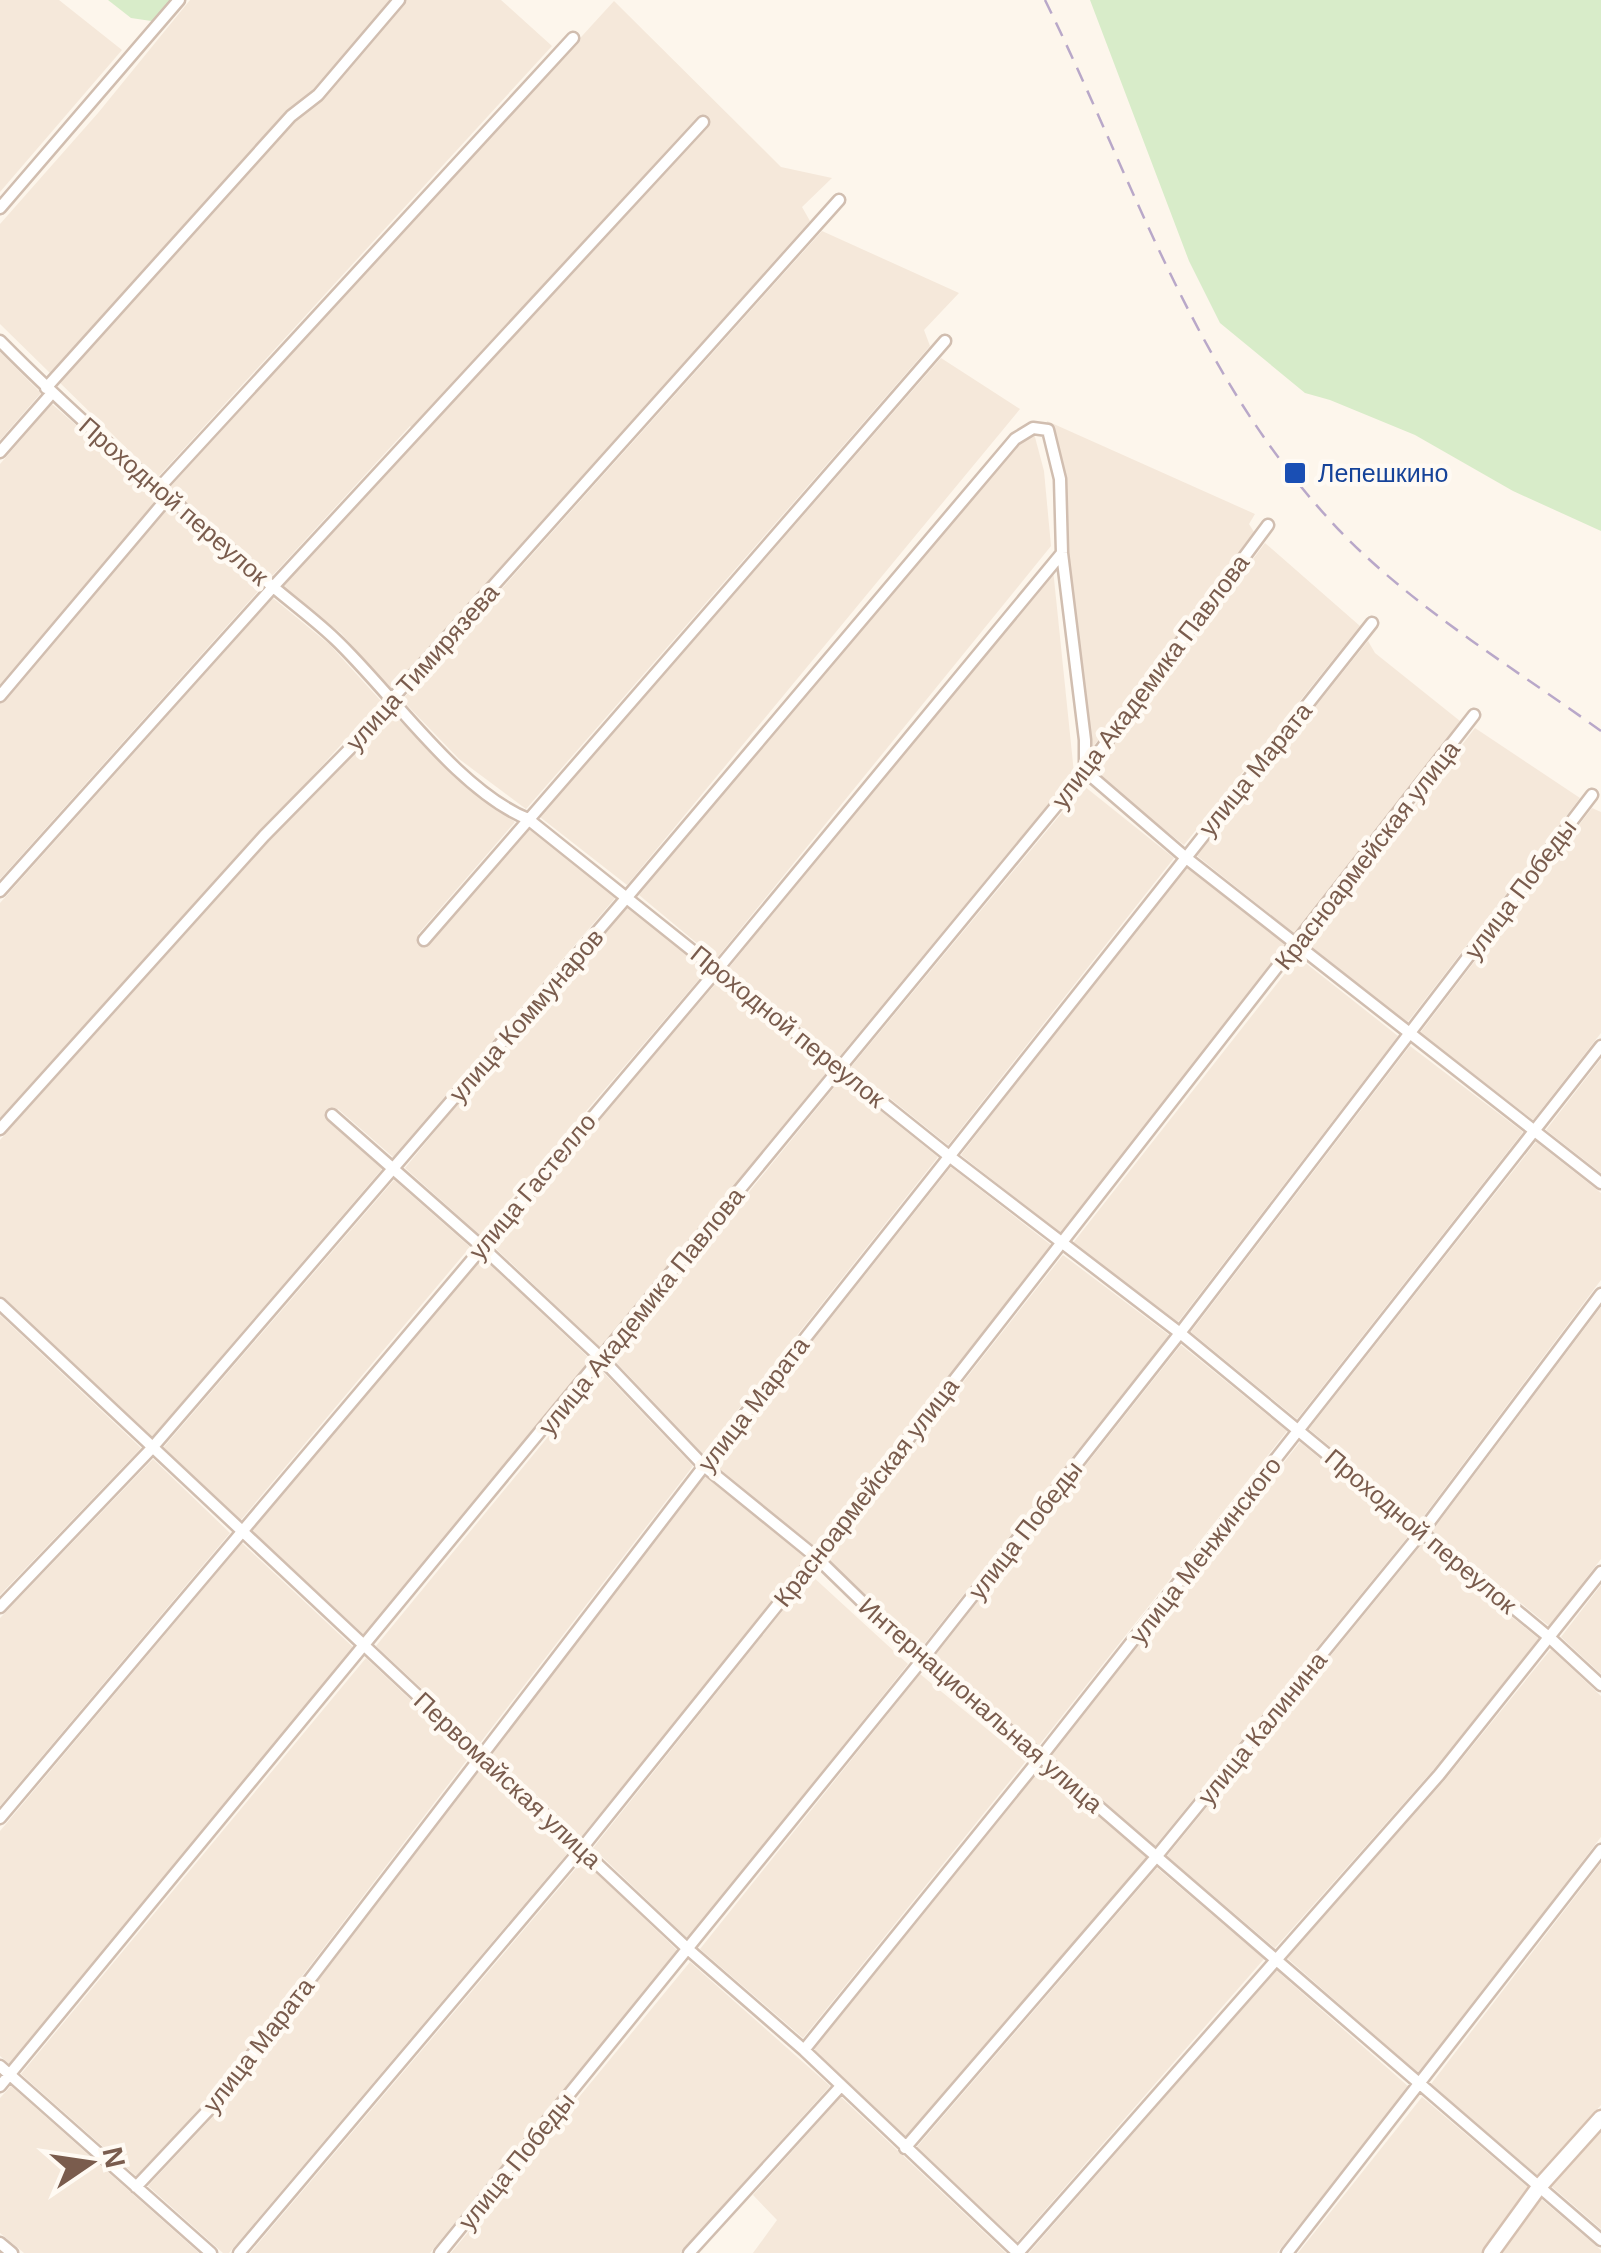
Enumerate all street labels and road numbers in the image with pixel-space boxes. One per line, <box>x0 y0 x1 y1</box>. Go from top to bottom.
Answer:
street label: Проходной переулок <box>74 411 275 591</box>
street label: улица Академика Павлова <box>1046 549 1255 813</box>
street label: улица Тимирязева <box>340 578 504 756</box>
street label: улица Марата <box>1193 697 1317 841</box>
street label: Красноармейская улица <box>1269 735 1465 975</box>
street label: улица Победы <box>1458 814 1582 964</box>
street label: улица Коммунаров <box>443 923 609 1107</box>
street label: Проходной переулок <box>686 939 891 1113</box>
street label: улица Гастелло <box>463 1107 601 1265</box>
street label: улица Академика Павлова <box>533 1182 749 1440</box>
street label: улица Марата <box>692 1331 814 1477</box>
street label: Красноармейская улица <box>768 1372 964 1612</box>
street label: Проходной переулок <box>1320 1443 1523 1620</box>
street label: улица Менжинского <box>1123 1451 1287 1649</box>
street label: улица Победы <box>962 1455 1088 1605</box>
street label: Интернациональная улица <box>854 1592 1108 1818</box>
street label: улица Калинина <box>1192 1646 1332 1810</box>
street label: Первомайская улица <box>409 1686 607 1874</box>
street label: улица Марата <box>197 1972 319 2118</box>
street label: улица Победы <box>452 2087 580 2235</box>

